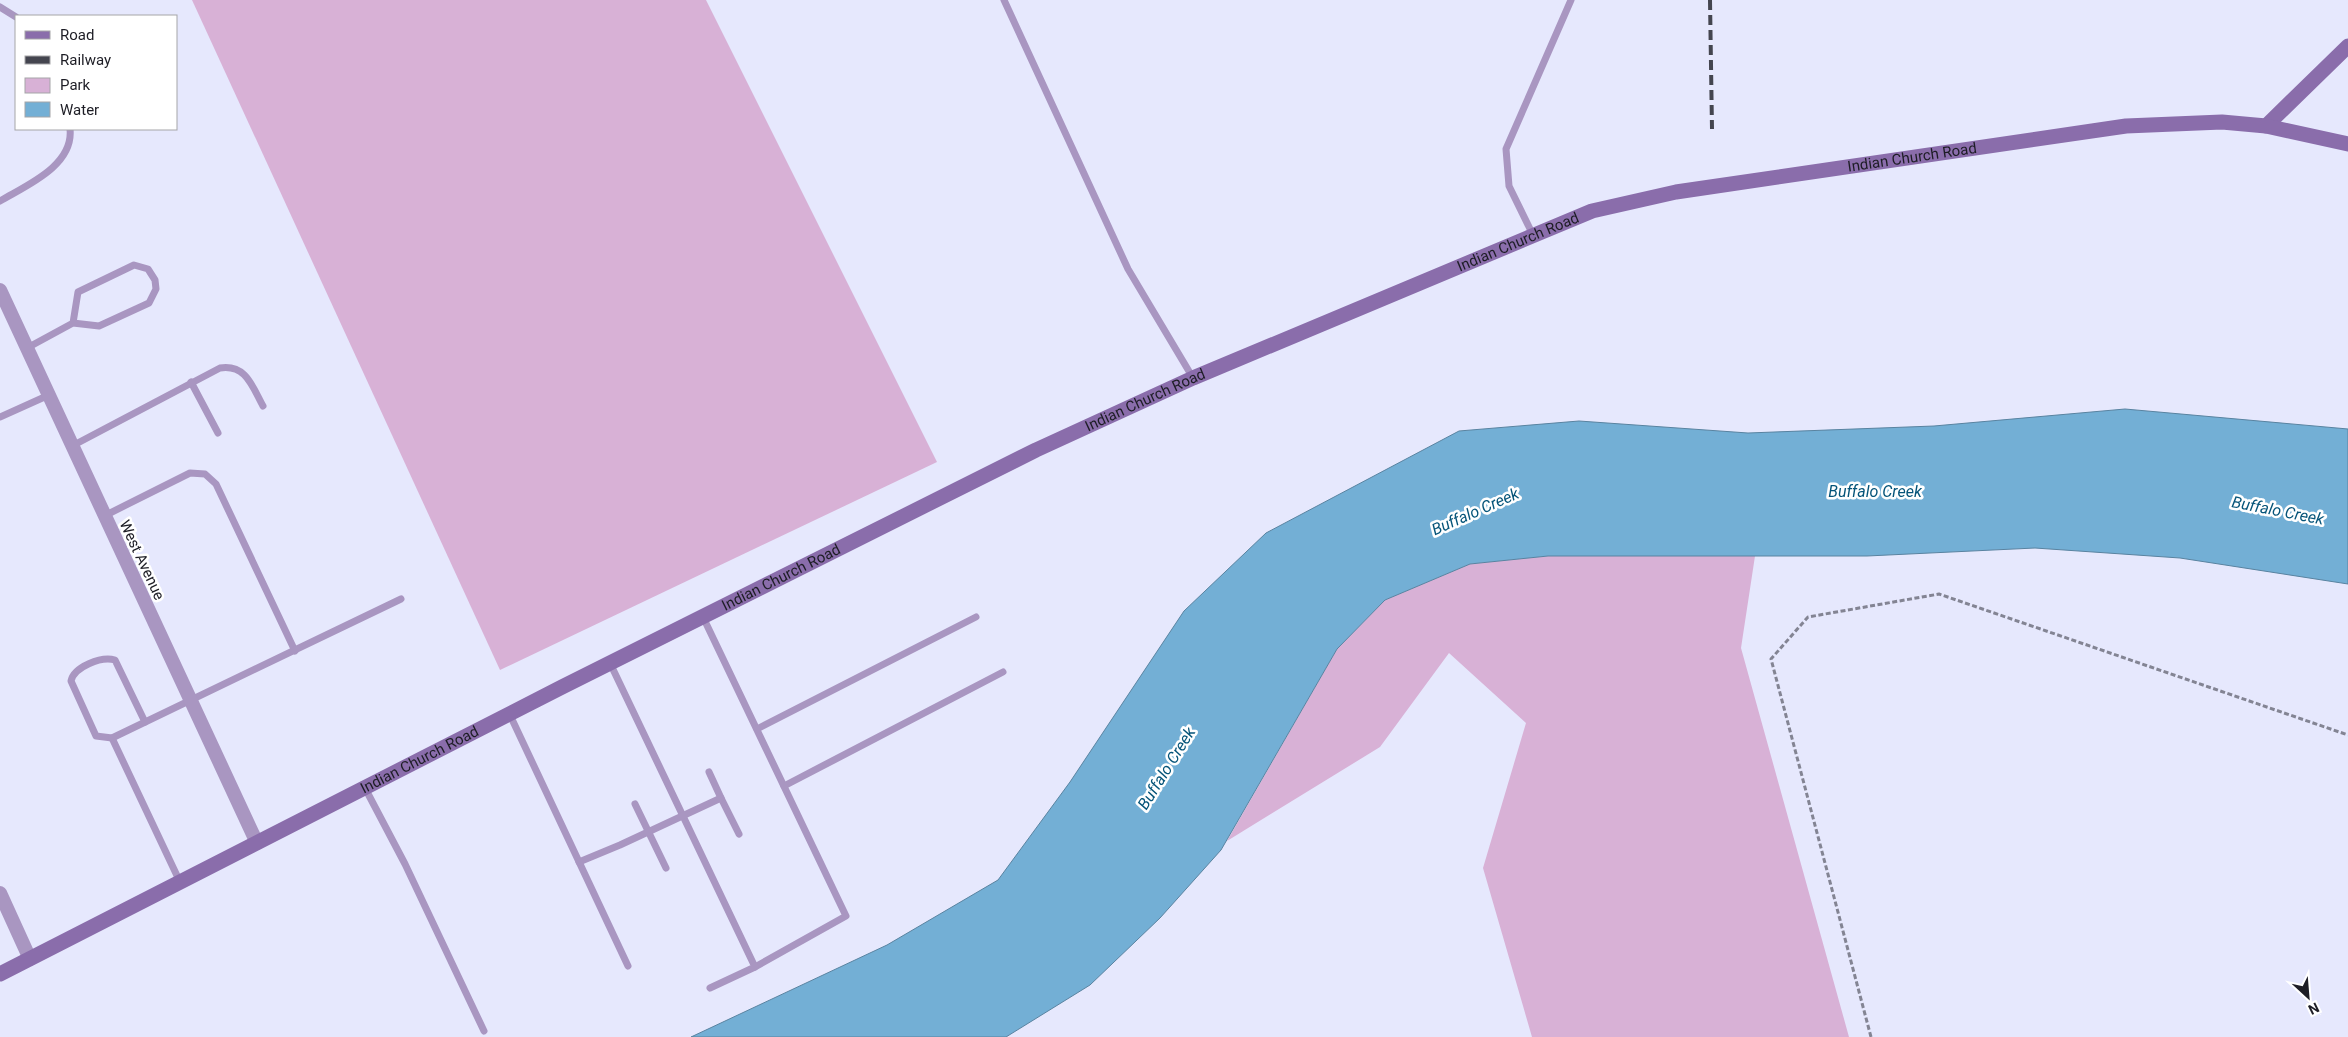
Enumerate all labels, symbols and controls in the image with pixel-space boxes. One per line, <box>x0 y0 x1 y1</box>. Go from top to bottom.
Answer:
legend <box>15 15 178 130</box>
text: Road <box>60 26 94 44</box>
text: Railway <box>60 51 111 69</box>
text: Park <box>60 76 91 94</box>
text: Water <box>60 101 99 119</box>
street label: Indian Church Road <box>1846 139 1978 176</box>
street label: Indian Church Road <box>1454 209 1582 275</box>
street label: Indian Church Road <box>1082 365 1208 435</box>
water label: Buffalo Creek <box>1828 482 1923 501</box>
water label: Buffalo Creek <box>1429 483 1523 539</box>
water label: Buffalo Creek <box>2230 492 2327 529</box>
street label: West Avenue <box>116 517 168 603</box>
street label: Indian Church Road <box>719 540 843 615</box>
street label: Indian Church Road <box>357 722 482 797</box>
water label: Buffalo Creek <box>1134 723 1200 813</box>
north arrow <box>2283 972 2333 1022</box>
text: N <box>2306 999 2322 1018</box>

